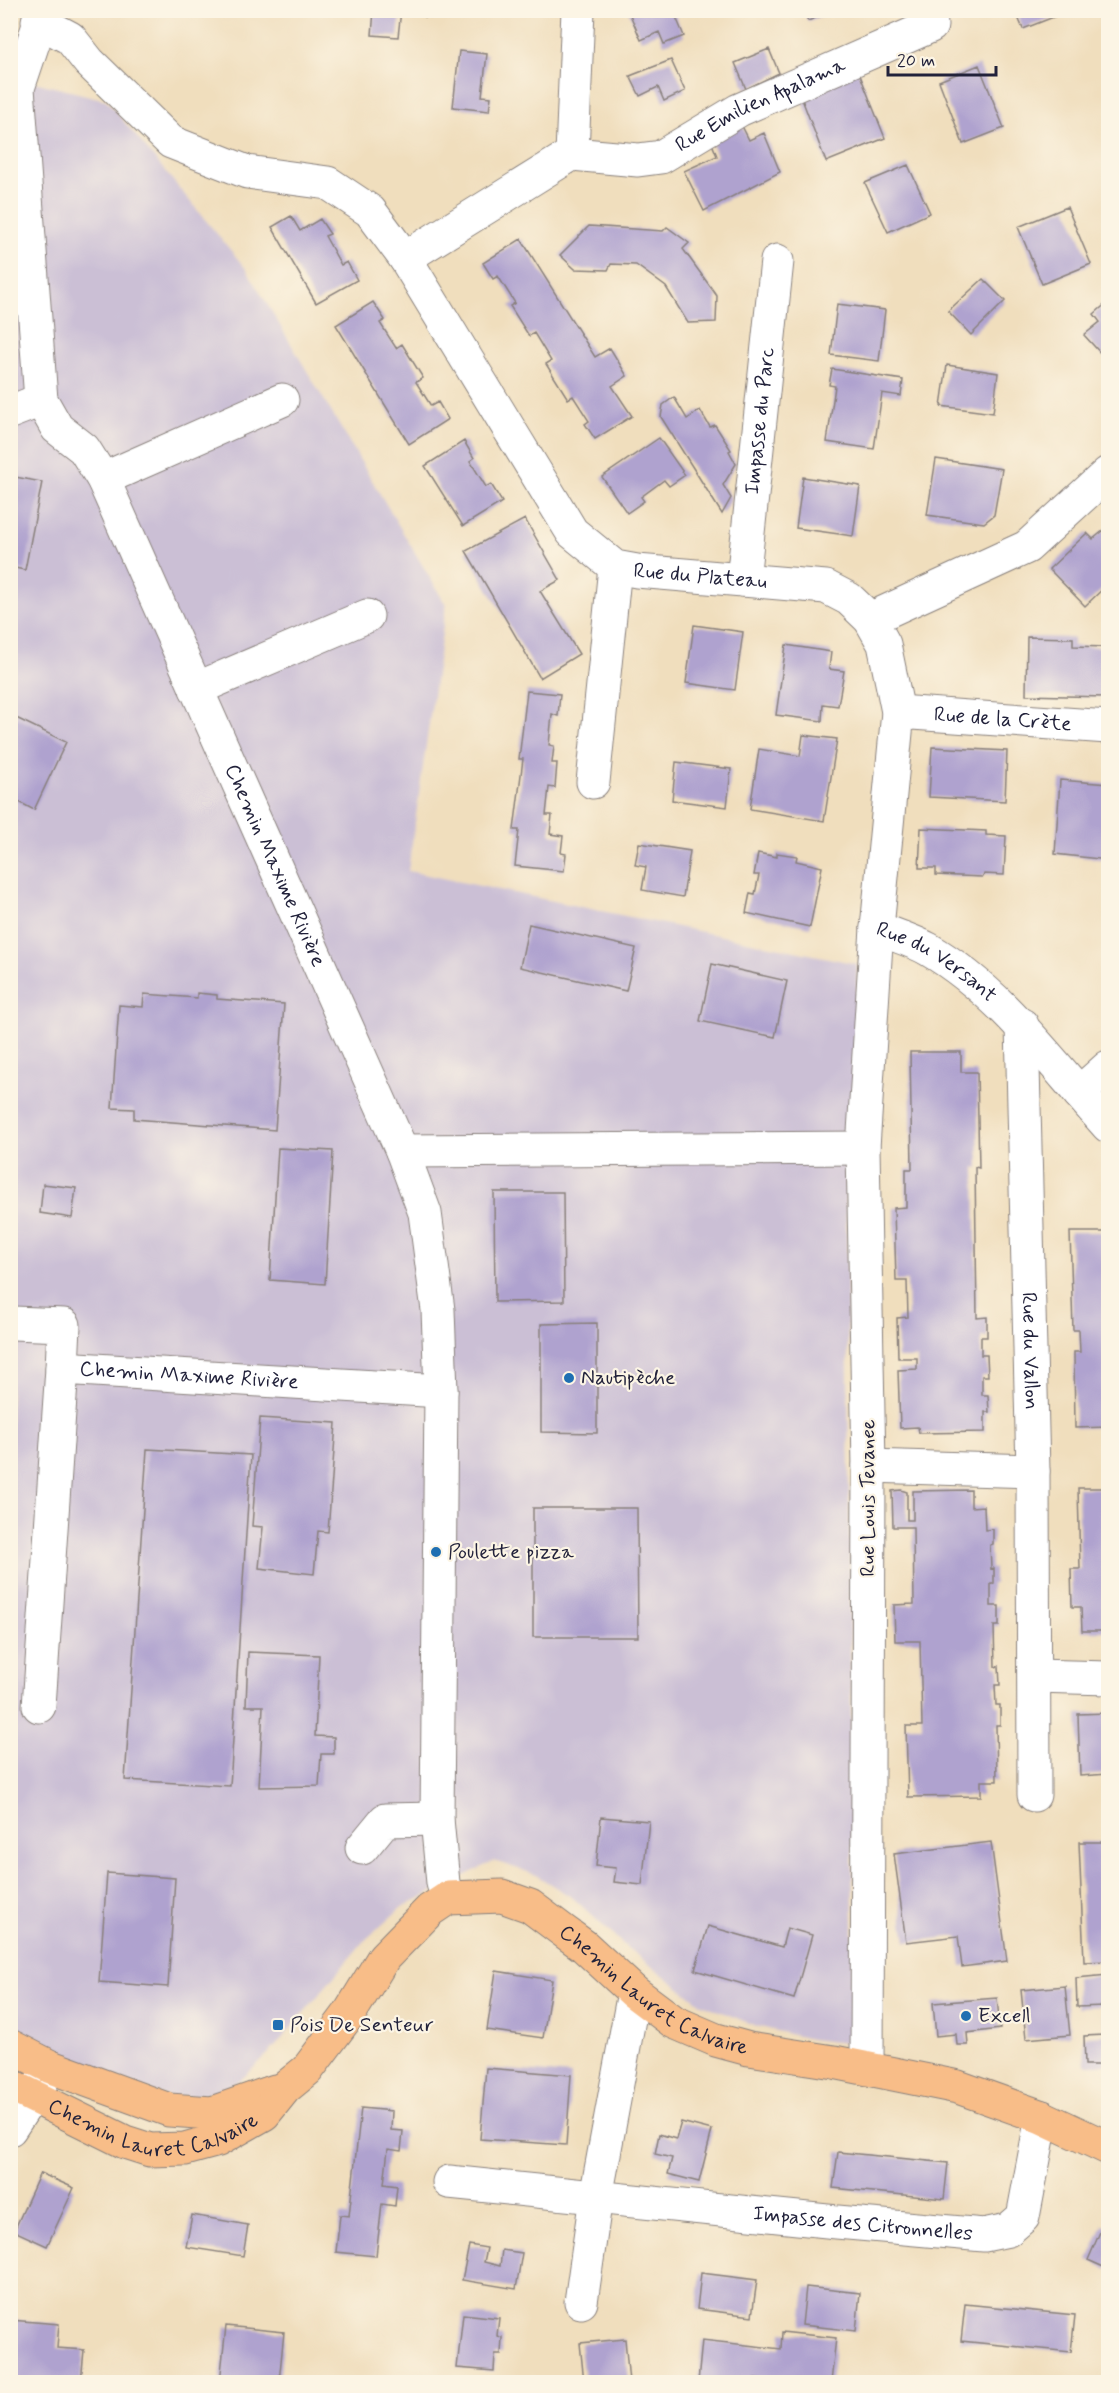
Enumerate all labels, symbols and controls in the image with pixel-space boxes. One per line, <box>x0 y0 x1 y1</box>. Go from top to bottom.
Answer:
scale bar <box>888 39 996 77</box>
text: 20 m <box>897 49 935 73</box>
street label: Rue Emilien Apalama <box>670 51 850 159</box>
street label: Impasse du Parc <box>738 346 782 496</box>
street label: Rue du Plateau <box>632 557 768 596</box>
street label: Rue de la Crète <box>933 701 1072 738</box>
street label: Chemin Maxime Rivière <box>218 760 332 971</box>
street label: Rue du Versant <box>872 915 1003 1009</box>
street label: Rue du Vallon <box>1015 1292 1045 1410</box>
street label: Chemin Maxime Rivière <box>79 1355 299 1396</box>
place label: Nautipèche <box>581 1364 675 1392</box>
marker: Nautipèche <box>562 1371 576 1385</box>
street label: Rue Louis Tevanee <box>854 1419 882 1577</box>
place label: Poulette pizza <box>448 1538 574 1566</box>
marker: Poulette pizza <box>429 1545 443 1559</box>
street label: Chemin Lauret Calvaire <box>553 1918 751 2062</box>
place label: Excell <box>978 2002 1031 2030</box>
marker: Excell <box>959 2009 973 2023</box>
place label: Pois De Senteur <box>290 2011 434 2039</box>
marker: Pois De Senteur <box>271 2018 285 2032</box>
street label: Chemin Lauret Calvaire <box>43 2092 263 2164</box>
street label: Impasse des Citronnelles <box>752 2199 974 2248</box>

